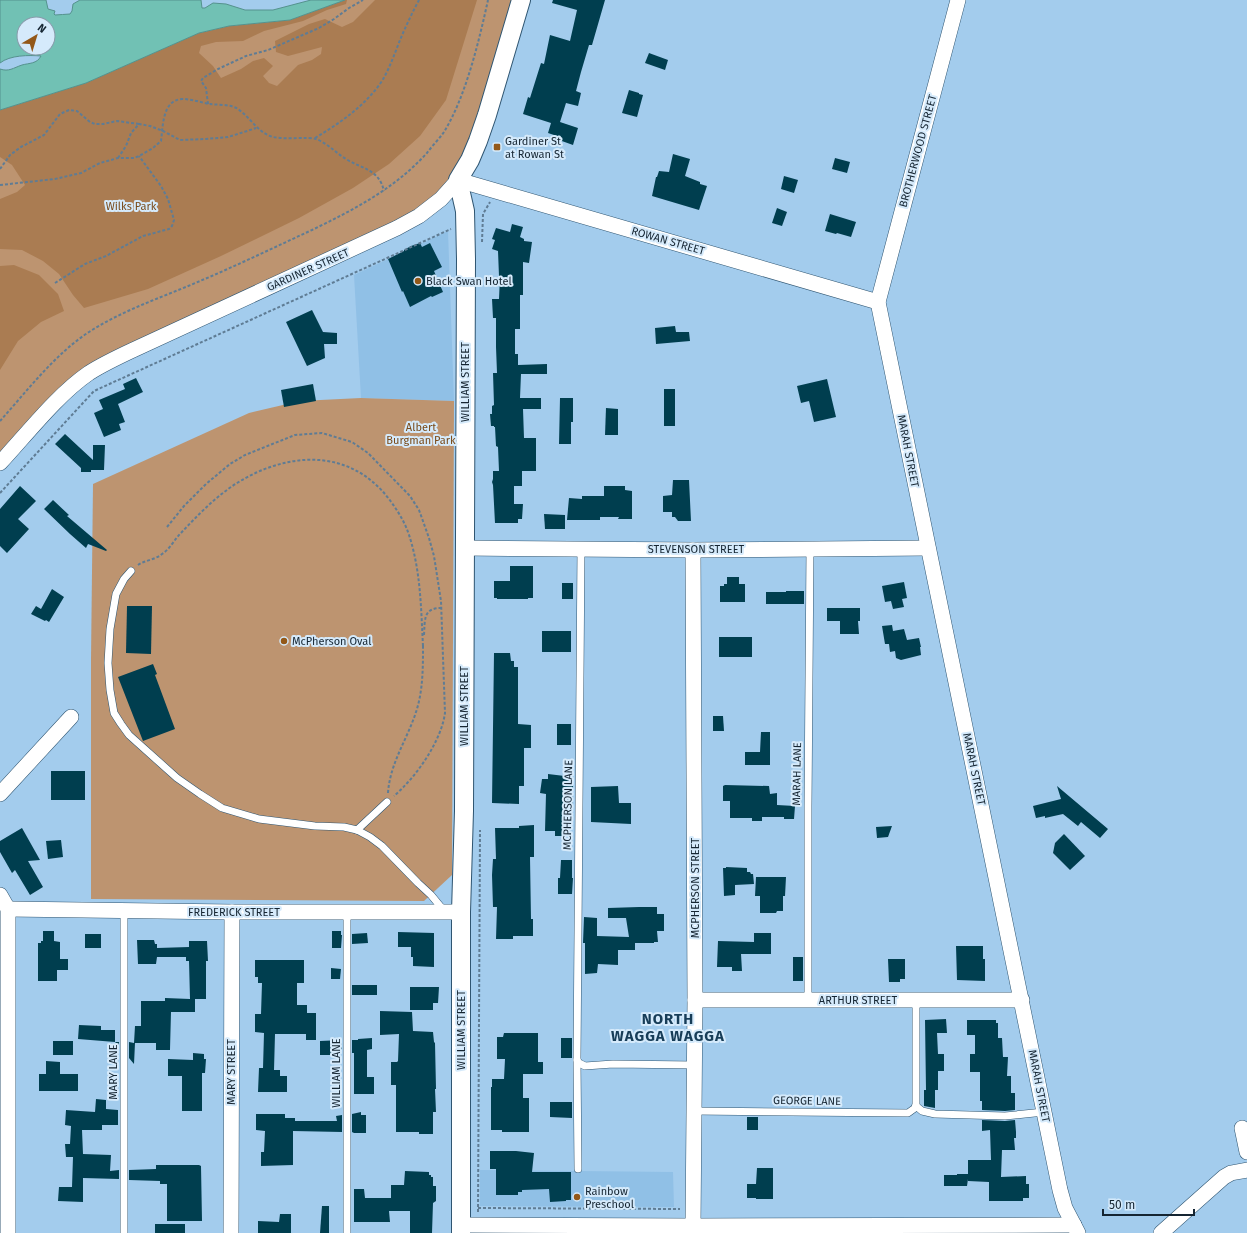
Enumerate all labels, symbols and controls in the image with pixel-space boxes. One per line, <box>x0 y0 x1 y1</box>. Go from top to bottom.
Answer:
north arrow <box>16 16 56 56</box>
text: N <box>35 21 49 36</box>
street label: BROTHERWOOD STREET <box>897 93 939 209</box>
place label: Gardiner St at Rowan St <box>505 135 564 161</box>
marker: Gardiner St at Rowan St <box>492 142 502 152</box>
park label: Wilks Park <box>106 200 157 213</box>
street label: ROWAN STREET <box>630 224 706 258</box>
street label: GARDINER STREET <box>265 246 351 294</box>
place label: Black Swan Hotel <box>426 275 512 288</box>
marker: Black Swan Hotel <box>413 276 423 286</box>
street label: WILLIAM STREET <box>459 342 472 422</box>
street label: MARAH STREET <box>895 414 921 489</box>
park label: Albert Burgman Park <box>386 421 456 447</box>
street label: STEVENSON STREET <box>648 543 745 556</box>
place label: McPherson Oval <box>292 635 371 648</box>
marker: McPherson Oval <box>279 636 289 646</box>
street label: WILLIAM STREET <box>458 666 471 746</box>
street label: MARAH STREET <box>960 732 988 807</box>
street label: MARAH LANE <box>790 742 804 806</box>
street label: MCPHERSON LANE <box>561 760 575 850</box>
street label: MCPHERSON STREET <box>689 837 702 938</box>
street label: FREDERICK STREET <box>188 906 280 919</box>
street label: WILLIAM STREET <box>455 990 468 1070</box>
street label: ARTHUR STREET <box>819 994 897 1007</box>
district label: NORTH WAGGA WAGGA <box>611 1010 725 1045</box>
street label: WILLIAM LANE <box>330 1038 343 1108</box>
street label: MARY STREET <box>225 1039 238 1105</box>
street label: MARY LANE <box>107 1044 120 1100</box>
street label: MARAH STREET <box>1026 1049 1052 1124</box>
street label: GEORGE LANE <box>773 1094 841 1108</box>
place label: Rainbow Preschool <box>585 1185 634 1211</box>
scale bar <box>1103 1191 1194 1217</box>
marker: Rainbow Preschool <box>572 1192 582 1202</box>
text: 50 m <box>1109 1198 1135 1212</box>

